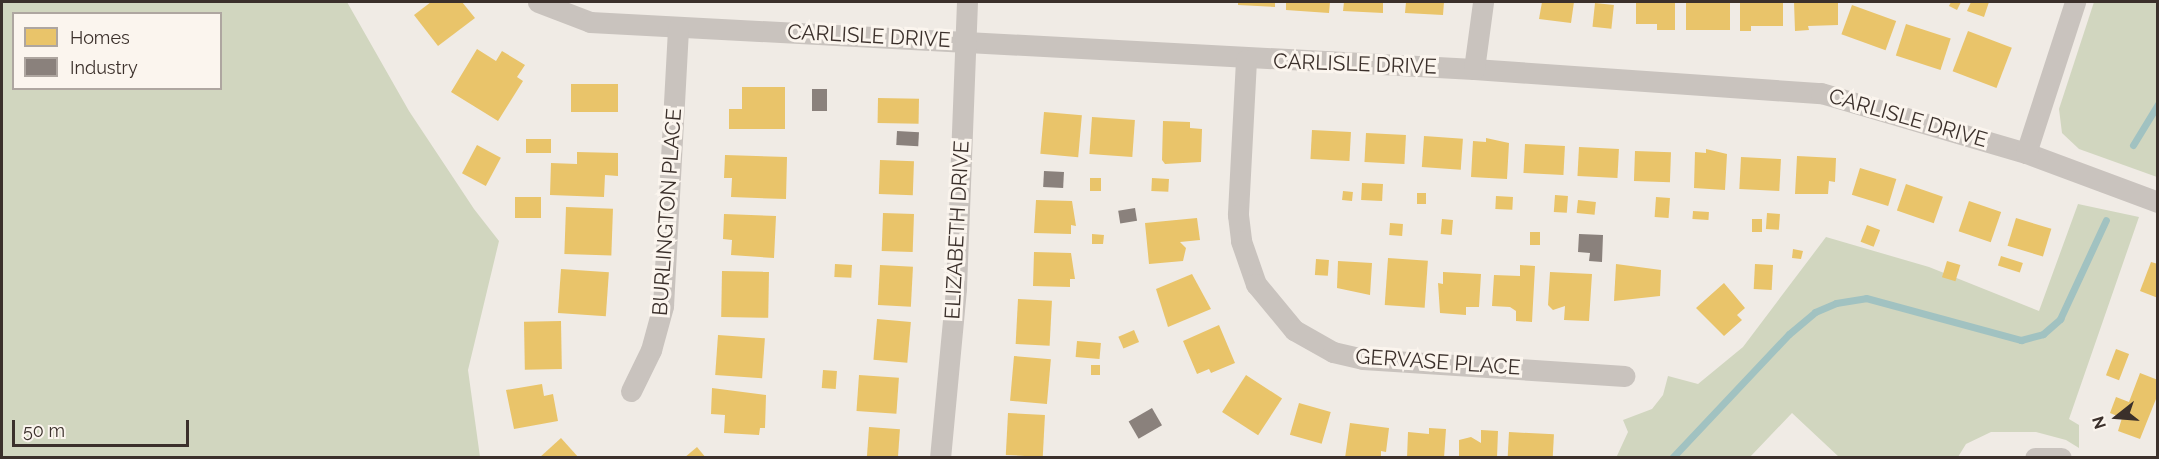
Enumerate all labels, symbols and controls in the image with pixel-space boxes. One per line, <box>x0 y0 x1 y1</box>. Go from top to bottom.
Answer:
legend <box>12 12 222 90</box>
street label: CARLISLE DRIVE <box>787 19 951 53</box>
text: Homes <box>70 27 130 48</box>
street label: CARLISLE DRIVE <box>1273 49 1437 79</box>
text: Industry <box>70 57 138 78</box>
street label: CARLISLE DRIVE <box>1826 83 1990 153</box>
street label: BURLINGTON PLACE <box>647 107 687 317</box>
street label: ELIZABETH DRIVE <box>940 140 974 320</box>
street label: GERVASE PLACE <box>1355 344 1521 380</box>
north arrow <box>2087 387 2147 447</box>
scale bar <box>15 408 192 446</box>
text: N <box>2088 414 2110 431</box>
text: 50 m <box>23 420 65 441</box>

